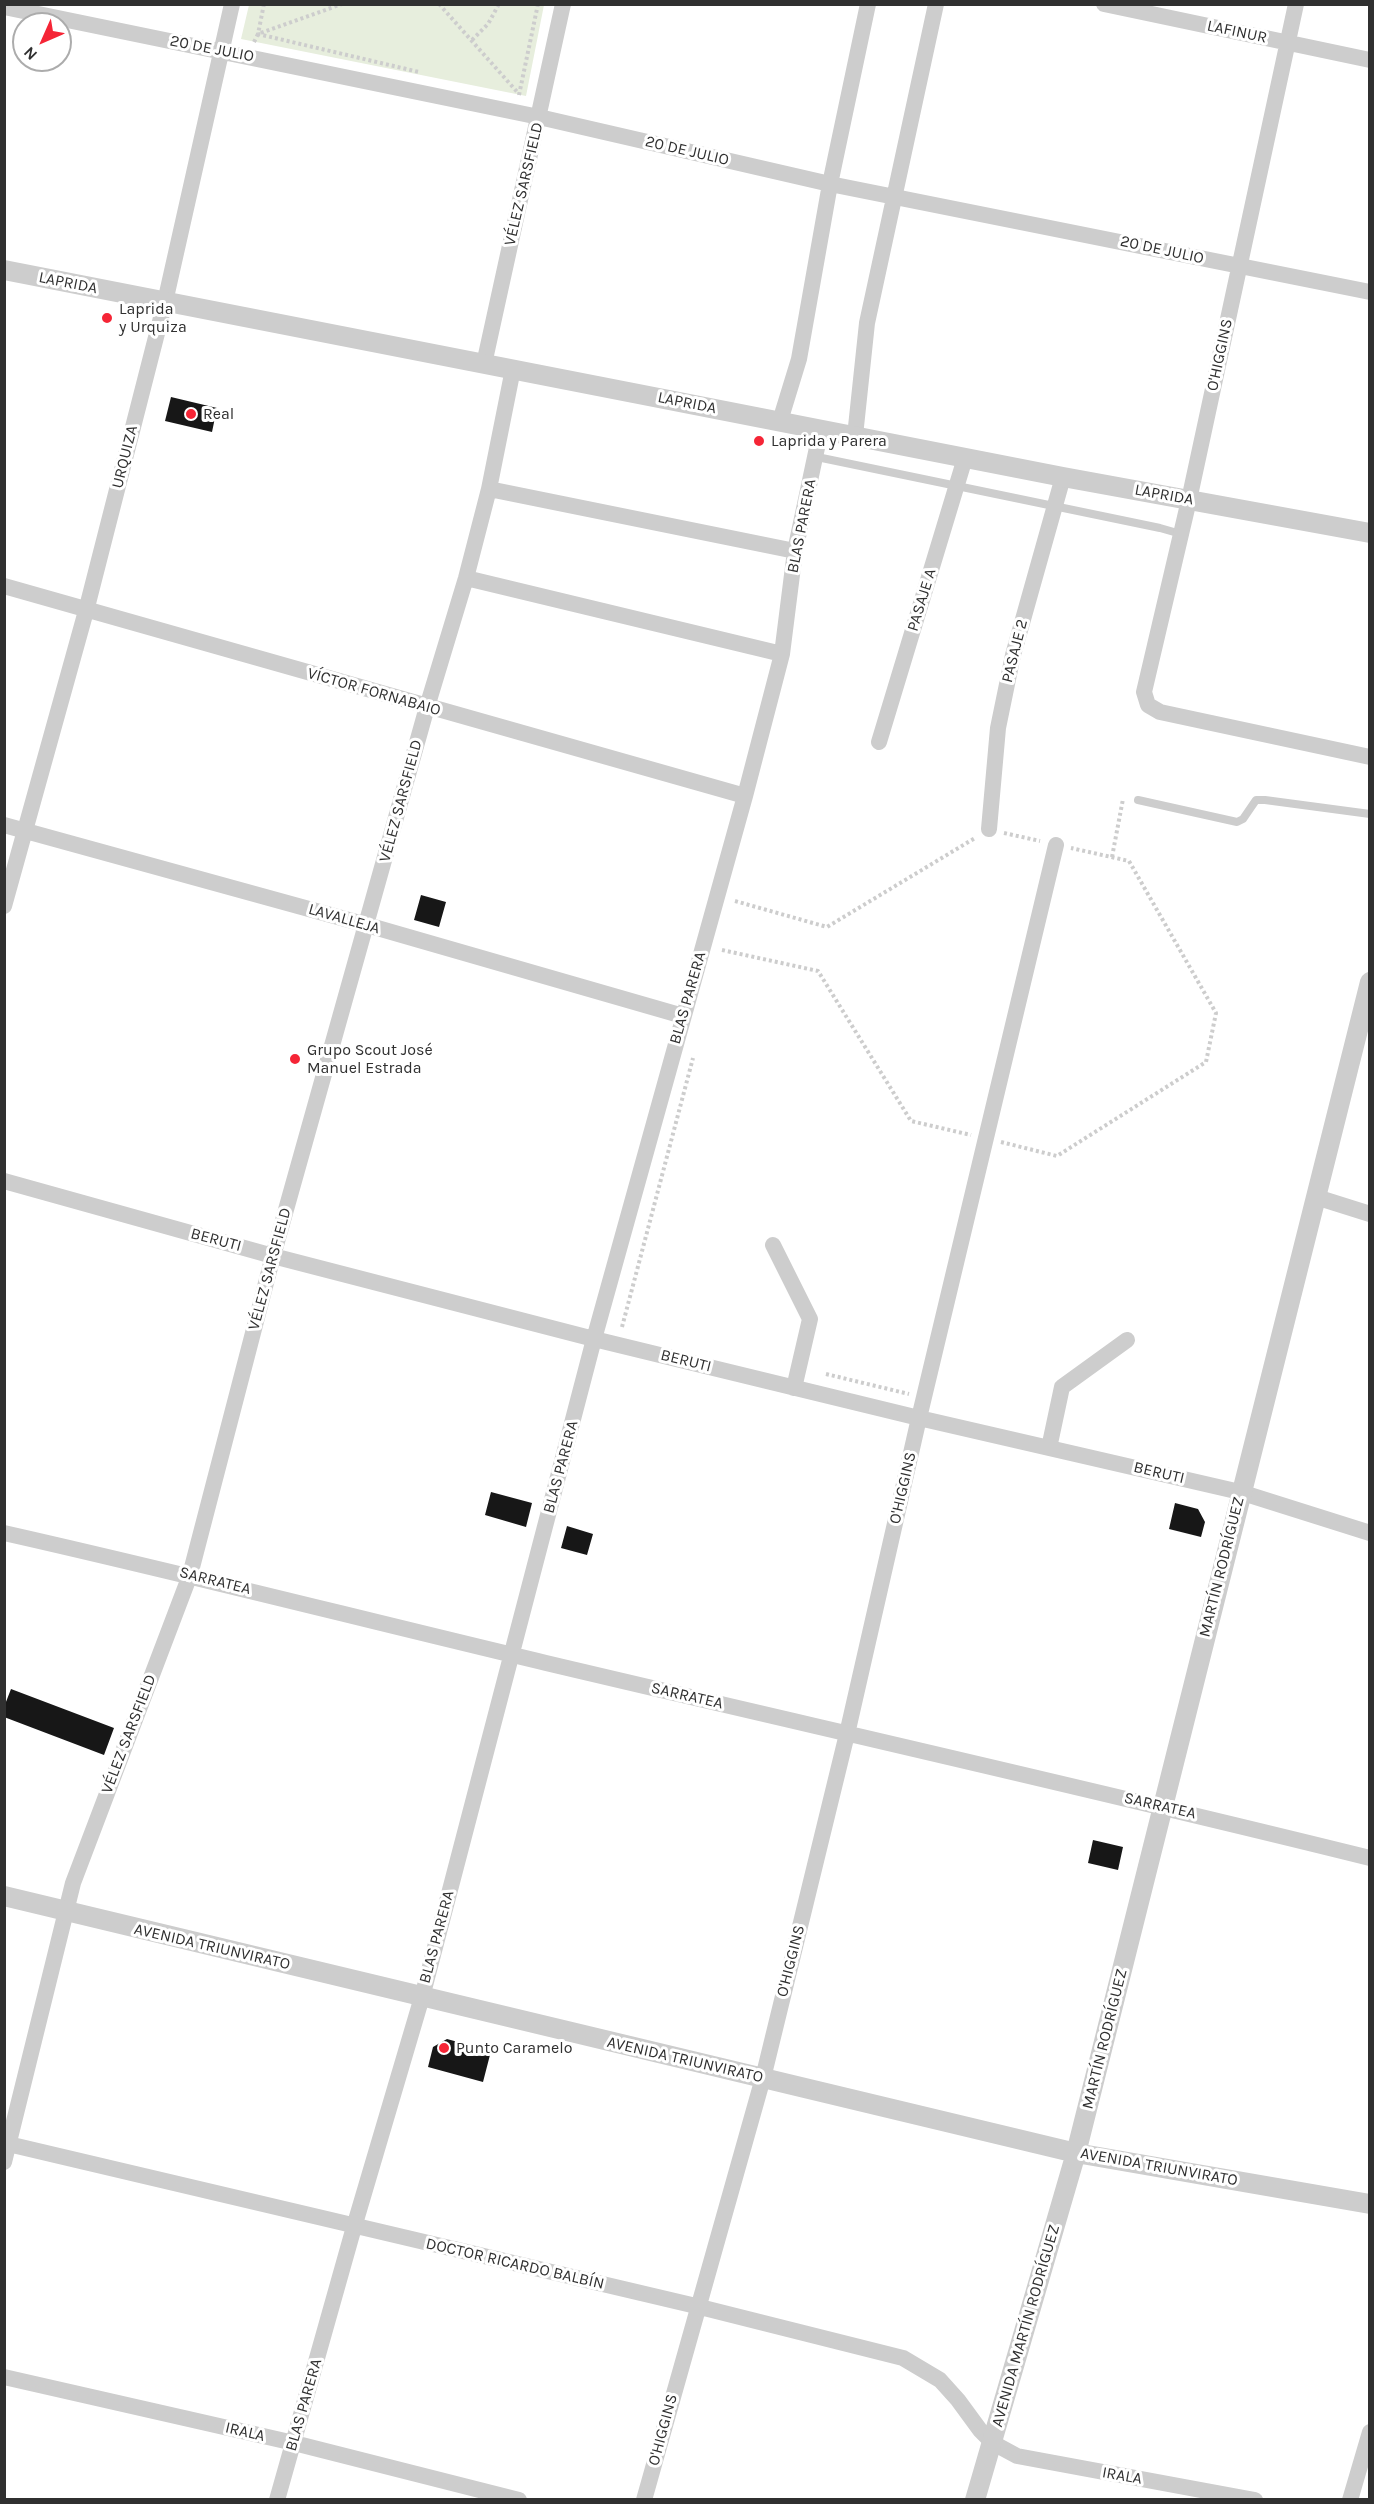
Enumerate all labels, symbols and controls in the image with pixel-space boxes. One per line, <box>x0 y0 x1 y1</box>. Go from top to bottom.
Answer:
north arrow <box>12 12 72 72</box>
street label: LAFINUR <box>1205 16 1269 48</box>
street label: 20 DE JULIO <box>168 31 256 67</box>
text: N <box>20 43 41 64</box>
street label: VÉLEZ SARSFIELD <box>500 120 548 248</box>
street label: 20 DE JULIO <box>643 132 731 170</box>
street label: 20 DE JULIO <box>1118 232 1206 268</box>
street label: LAPRIDA <box>37 268 99 298</box>
place label: Laprida y Urquiza <box>119 299 187 337</box>
marker: Laprida y Urquiza <box>100 311 114 325</box>
street label: O'HIGGINS <box>1203 317 1237 393</box>
street label: LAPRIDA <box>656 388 718 418</box>
place label: Real <box>203 404 234 424</box>
marker: Real <box>184 407 198 421</box>
street label: URQUIZA <box>108 424 142 490</box>
place label: Laprida y Parera <box>771 431 887 451</box>
marker: Laprida y Parera <box>752 434 766 448</box>
street label: BLAS PARERA <box>783 477 821 575</box>
street label: LAPRIDA <box>1133 480 1195 510</box>
street label: PASAJE A <box>903 566 941 634</box>
street label: PASAJE 2 <box>998 617 1032 685</box>
street label: VÍCTOR FORNABAIO <box>305 664 443 720</box>
street label: VÉLEZ SARSFIELD <box>375 738 427 864</box>
street label: LAVALLEJA <box>306 900 382 938</box>
street label: BLAS PARERA <box>666 950 710 1046</box>
place label: Grupo Scout José Manuel Estrada <box>307 1040 433 1078</box>
marker: Grupo Scout José Manuel Estrada <box>288 1052 302 1066</box>
street label: VÉLEZ SARSFIELD <box>244 1206 296 1332</box>
street label: BERUTI <box>189 1224 243 1256</box>
street label: BERUTI <box>659 1345 713 1377</box>
street label: BLAS PARERA <box>539 1418 583 1516</box>
street label: O'HIGGINS <box>885 1450 921 1526</box>
street label: BERUTI <box>1132 1458 1186 1488</box>
street label: MARTÍN RODRÍGUEZ <box>1195 1495 1249 1639</box>
street label: SARRATEA <box>177 1563 253 1599</box>
street label: VÉLEZ SARSFIELD <box>97 1672 161 1796</box>
street label: SARRATEA <box>649 1678 725 1714</box>
street label: SARRATEA <box>1122 1788 1198 1824</box>
street label: BLAS PARERA <box>415 1888 459 1986</box>
street label: AVENIDA TRIUNVIRATO <box>132 1920 292 1974</box>
street label: O'HIGGINS <box>773 1923 809 1999</box>
street label: MARTÍN RODRÍGUEZ <box>1078 1967 1132 2111</box>
street label: AVENIDA TRIUNVIRATO <box>605 2033 765 2087</box>
place label: Punto Caramelo <box>456 2038 572 2058</box>
marker: Punto Caramelo <box>437 2041 451 2055</box>
street label: AVENIDA TRIUNVIRATO <box>1079 2144 1239 2190</box>
street label: AVENIDA MARTÍN RODRÍGUEZ <box>988 2223 1064 2429</box>
street label: DOCTOR RICARDO BALBÍN <box>424 2234 606 2294</box>
street label: BLAS PARERA <box>282 2357 326 2453</box>
street label: O'HIGGINS <box>644 2392 682 2468</box>
street label: IRALA <box>223 2418 267 2446</box>
street label: IRALA <box>1101 2463 1143 2489</box>

